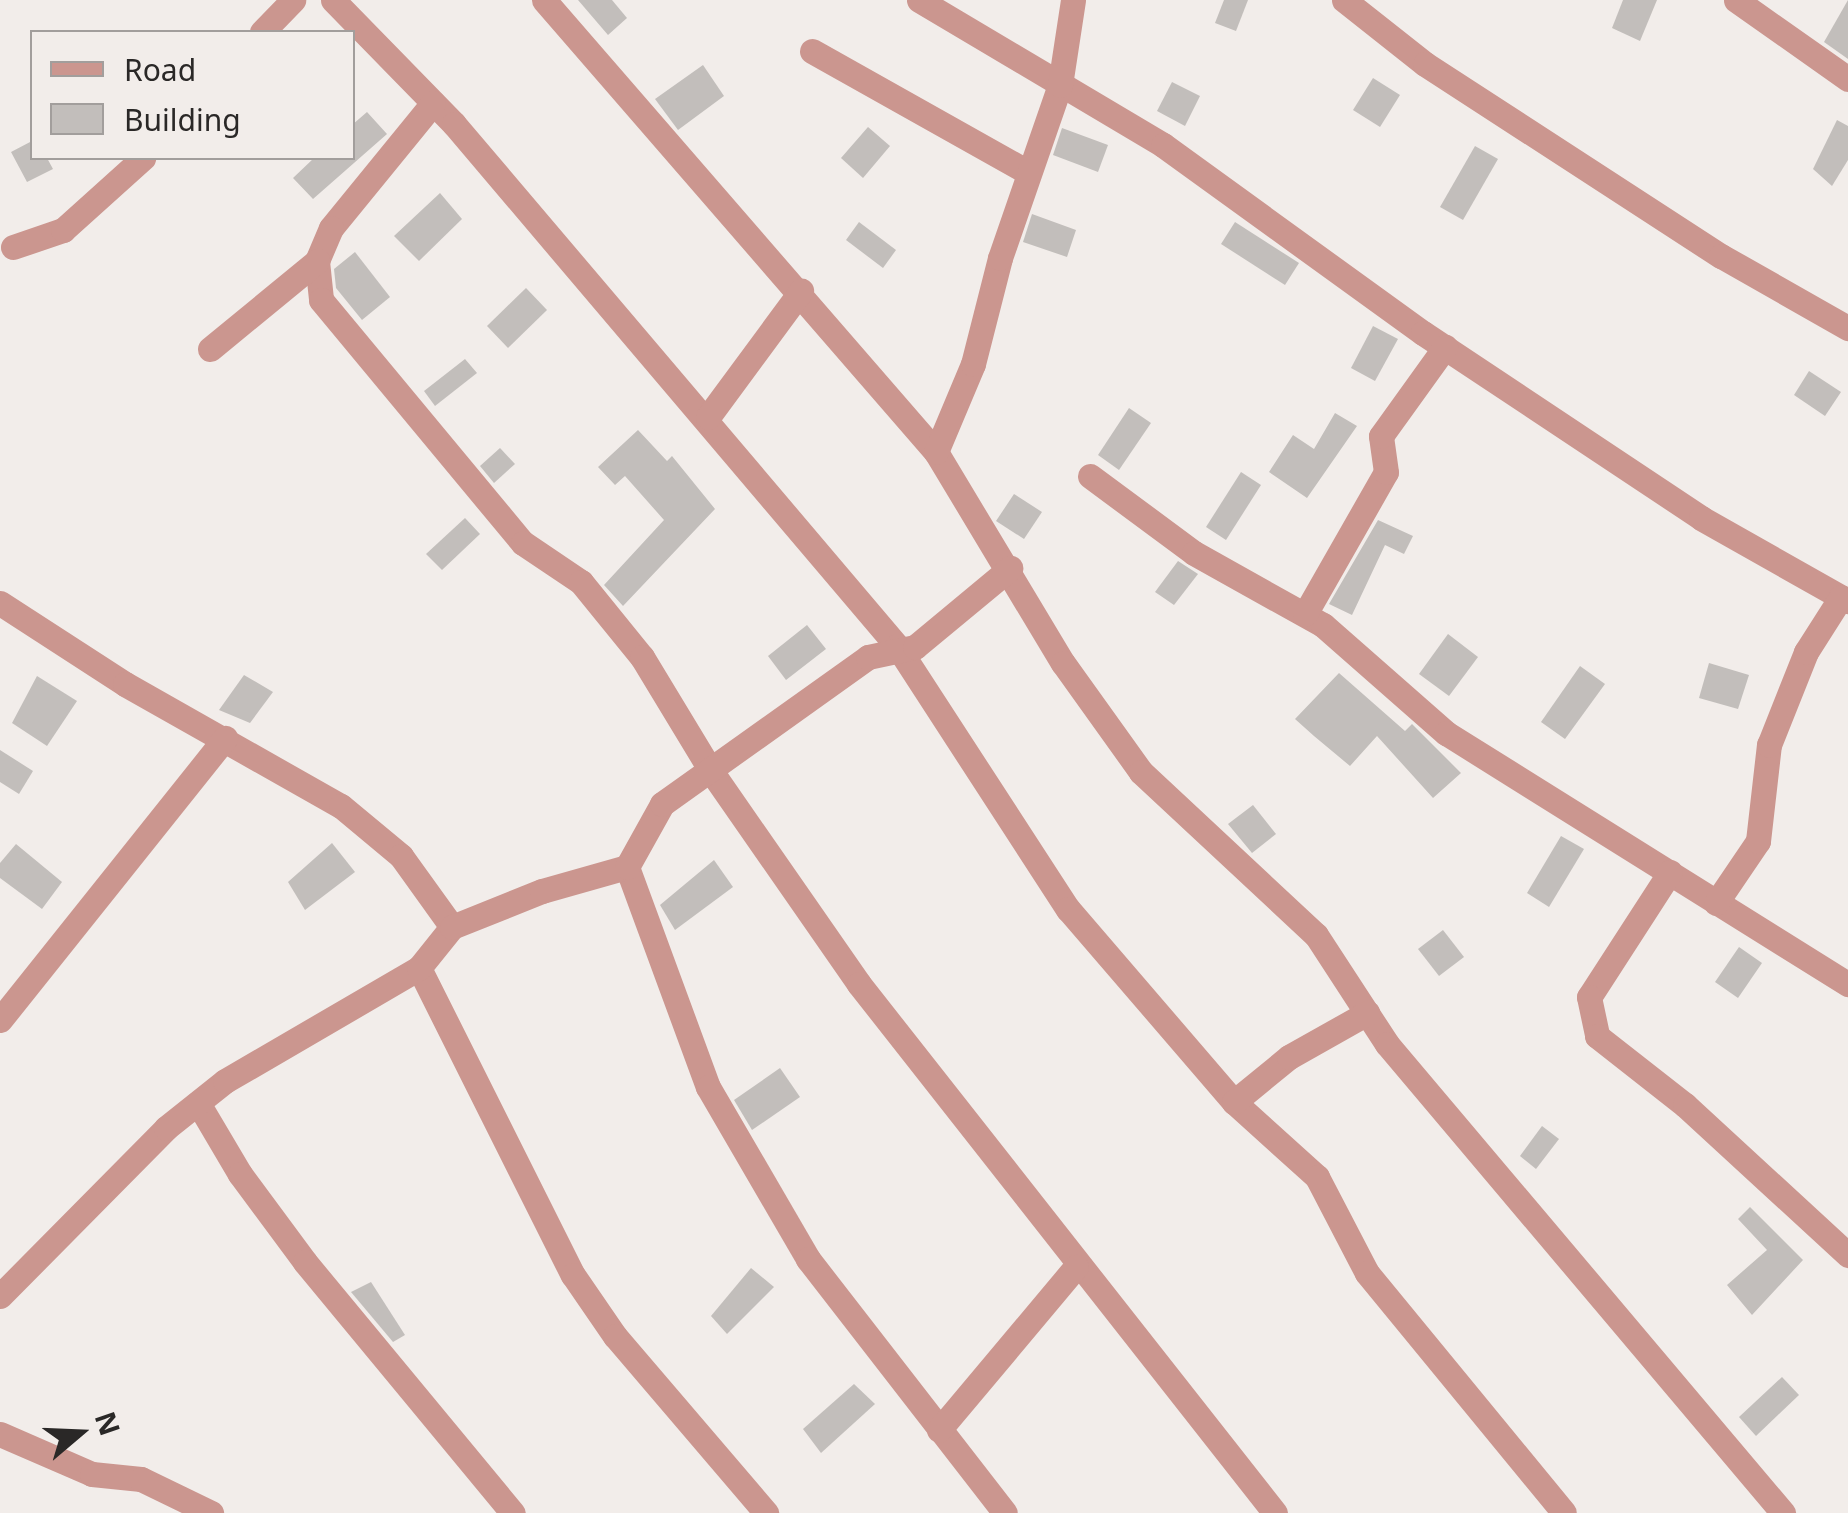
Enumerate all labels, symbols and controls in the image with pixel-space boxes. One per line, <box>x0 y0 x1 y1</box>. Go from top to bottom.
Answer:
legend <box>30 30 355 160</box>
text: Road <box>124 49 196 90</box>
text: Building <box>124 99 241 140</box>
north arrow <box>30 1383 130 1483</box>
text: N <box>87 1406 130 1440</box>

